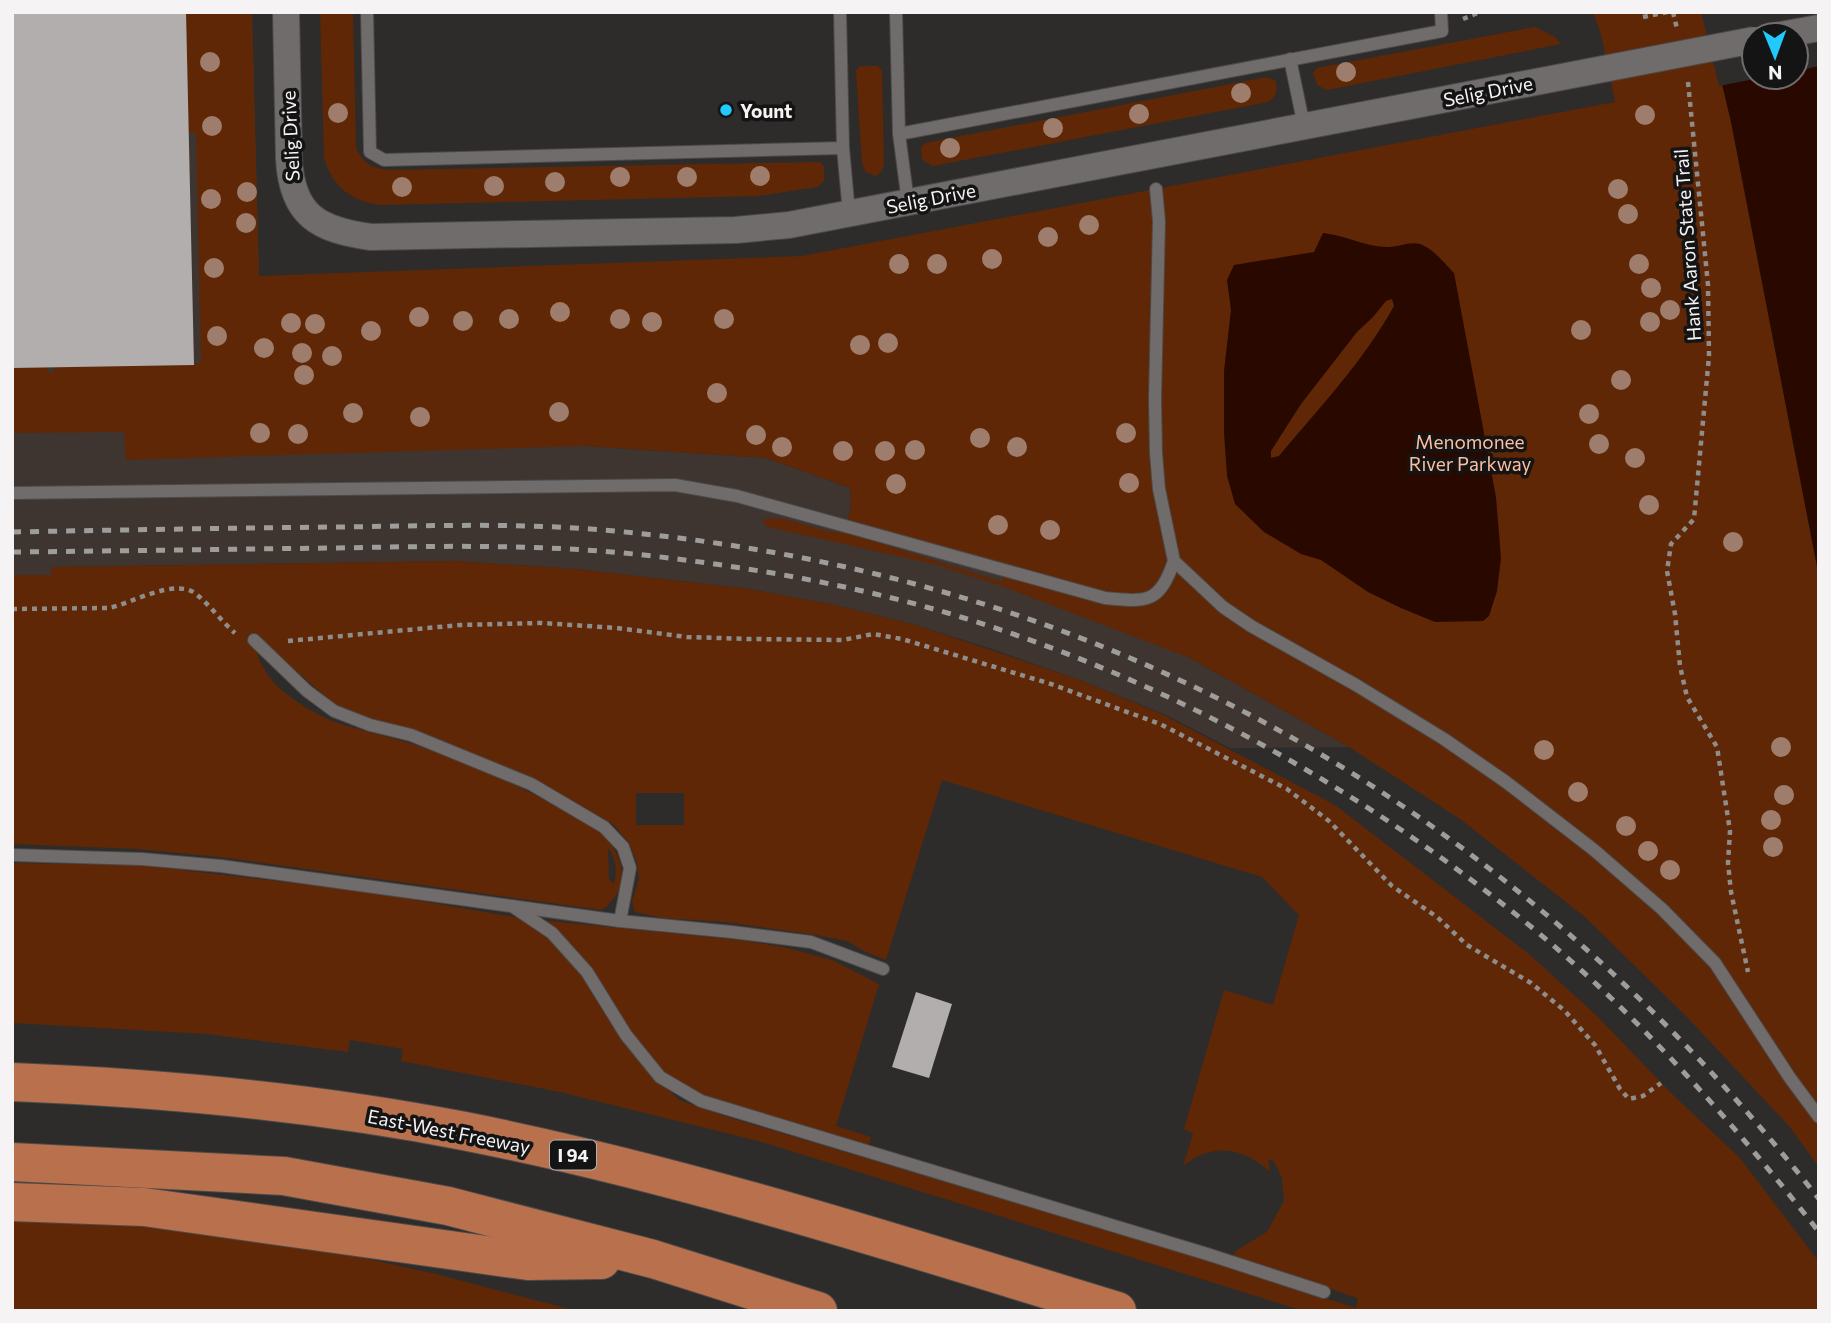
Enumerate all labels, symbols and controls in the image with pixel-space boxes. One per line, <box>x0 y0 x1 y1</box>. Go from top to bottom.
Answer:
north arrow <box>1740 21 1810 91</box>
text: N <box>1768 62 1783 85</box>
street label: Selig Drive <box>1441 71 1535 111</box>
street label: Selig Drive <box>276 90 304 182</box>
place label: Yount <box>740 99 792 122</box>
marker: Yount <box>718 102 734 118</box>
street label: Hank Aaron State Trail <box>1669 148 1705 342</box>
street label: Selig Drive <box>884 178 978 218</box>
park label: Menomonee River Parkway <box>1409 430 1531 475</box>
street label: East-West Freeway <box>366 1104 532 1158</box>
road number: I 94 <box>550 1140 596 1170</box>

